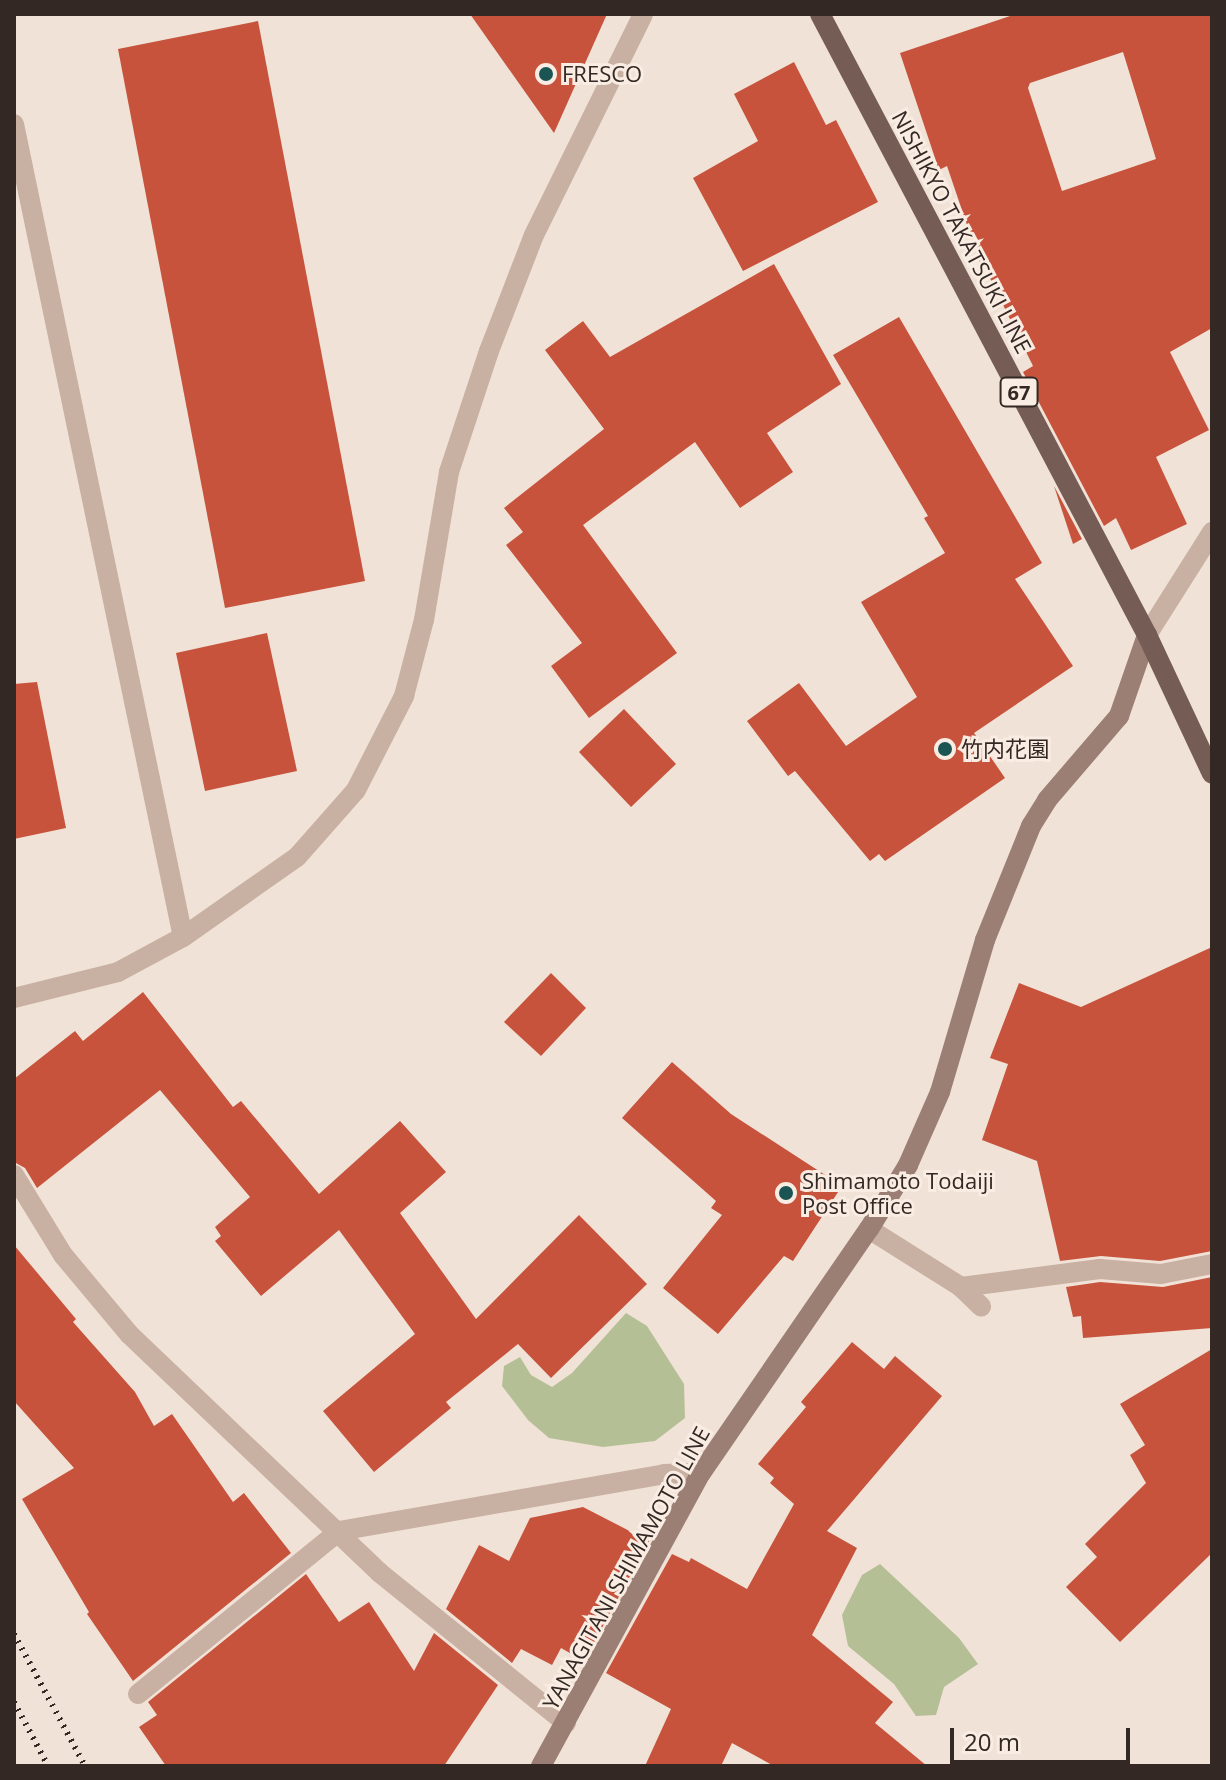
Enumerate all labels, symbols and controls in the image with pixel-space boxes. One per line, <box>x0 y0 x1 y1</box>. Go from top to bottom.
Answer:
place label: FRESCO <box>562 61 642 87</box>
marker: FRESCO <box>537 65 555 83</box>
street label: NISHIKYO TAKATSUKI LINE <box>887 106 1037 358</box>
road number: 67 <box>999 376 1039 408</box>
place label: 竹内花園 <box>961 736 1049 762</box>
marker: 竹内花園 <box>936 740 954 758</box>
place label: Shimamoto Todaiji Post Office <box>802 1167 994 1218</box>
marker: Shimamoto Todaiji Post Office <box>777 1184 795 1202</box>
street label: YANAGITANI SHIMAMOTO LINE <box>537 1422 715 1714</box>
scale bar <box>954 1712 1134 1762</box>
text: 20 m <box>964 1725 1020 1758</box>

